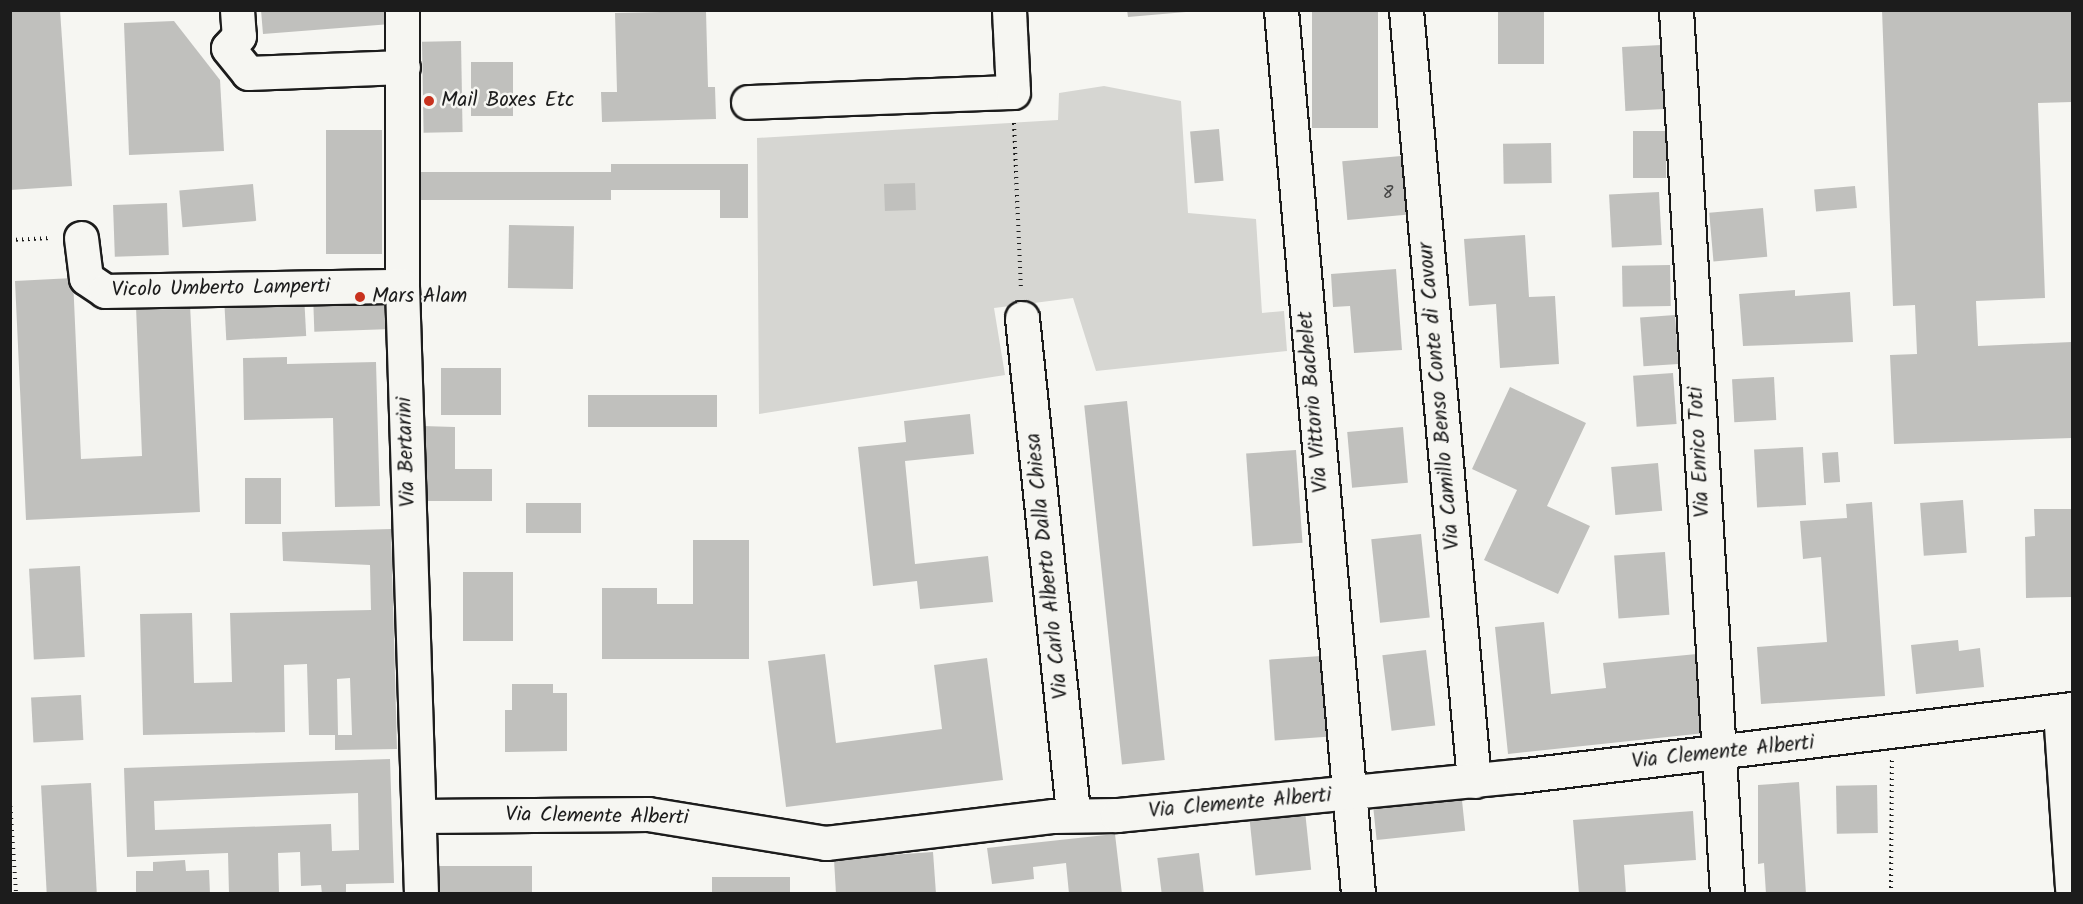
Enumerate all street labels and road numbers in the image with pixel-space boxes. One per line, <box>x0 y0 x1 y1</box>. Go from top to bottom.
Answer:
street label: Via Camillo Benso Conte di Cavour <box>1414 241 1466 551</box>
street label: Vicolo Umberto Lamperti <box>112 274 330 304</box>
street label: Via Vittorio Bachelet <box>1294 310 1334 494</box>
street label: Via Enrico Toti <box>1684 386 1716 518</box>
street label: Via Bertarini <box>392 396 422 508</box>
street label: Via Carlo Alberto Dalla Chiesa <box>1021 432 1075 700</box>
street label: Via Clemente Alberti <box>1630 731 1816 775</box>
street label: Via Clemente Alberti <box>1148 783 1332 825</box>
street label: Via Clemente Alberti <box>505 803 689 831</box>

